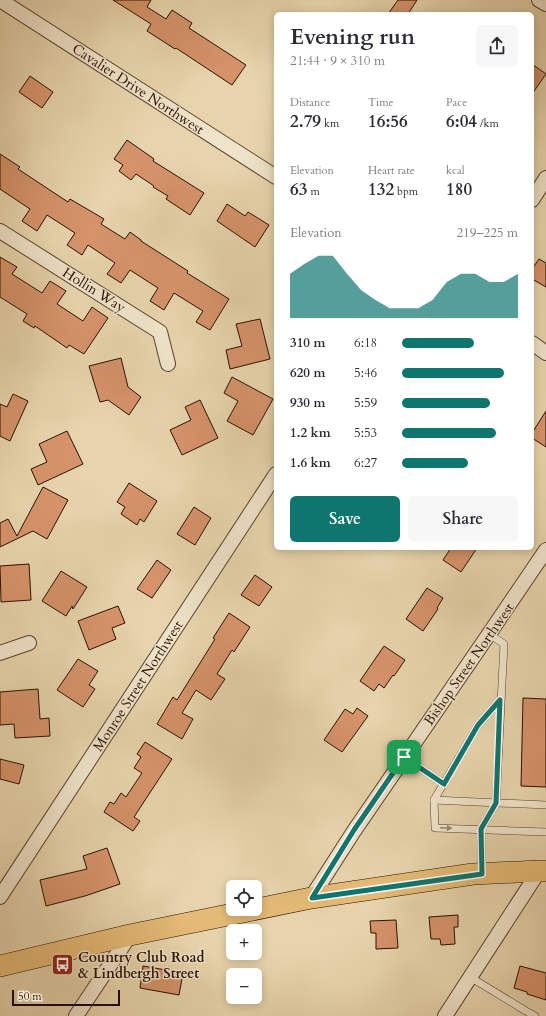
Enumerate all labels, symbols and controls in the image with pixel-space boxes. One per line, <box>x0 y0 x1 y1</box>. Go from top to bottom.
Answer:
text: Evening run <box>290 22 415 52</box>
button: share <box>476 25 518 67</box>
street label: Cavalier Drive Northwest <box>68 39 208 139</box>
text: 21:44 · 9 × 310 m <box>290 52 385 70</box>
text: Distance <box>290 95 330 110</box>
text: Time <box>368 95 393 110</box>
text: Pace <box>446 95 467 110</box>
text: 2.79 <box>290 110 321 133</box>
text: 16:56 <box>368 110 408 133</box>
text: 6:04 <box>446 110 477 133</box>
text: km <box>321 116 339 131</box>
text: /km <box>477 116 499 131</box>
text: Elevation <box>290 163 334 178</box>
text: Heart rate <box>368 163 415 178</box>
text: kcal <box>446 163 464 178</box>
text: 63 <box>290 178 307 201</box>
text: 132 <box>368 178 394 201</box>
text: 180 <box>446 178 472 201</box>
text: m <box>307 184 320 199</box>
text: bpm <box>394 184 418 199</box>
text: Elevation <box>290 224 342 242</box>
text: 219–225 m <box>456 224 518 242</box>
street label: Hollin Way <box>59 263 130 317</box>
text: 310 m <box>290 334 325 352</box>
text: 6:18 <box>354 334 377 352</box>
text: 620 m <box>290 364 325 382</box>
text: 5:46 <box>354 364 377 382</box>
text: 930 m <box>290 394 325 412</box>
text: 5:59 <box>354 394 377 412</box>
text: 1.2 km <box>290 424 331 442</box>
text: 5:53 <box>354 424 377 442</box>
text: 1.6 km <box>290 454 331 472</box>
text: 6:27 <box>354 454 377 472</box>
button: Save <box>290 496 400 542</box>
button: Share <box>408 496 518 542</box>
street label: Bishop Street Northwest <box>420 599 519 729</box>
street label: Monroe Street Northwest <box>89 616 188 755</box>
pin <box>387 740 421 774</box>
icon: arrive <box>393 746 415 768</box>
one-way arrow <box>440 825 453 831</box>
map controls <box>226 880 262 1004</box>
button: locate <box>226 880 262 916</box>
button: + <box>226 924 262 960</box>
place label: Country Club Road & Lindbergh Street <box>78 948 204 983</box>
bus stop icon: Country Club Road & Lindbergh Street <box>49 952 75 978</box>
button: − <box>226 968 262 1004</box>
scale bar <box>12 988 120 1007</box>
text: 50 m <box>18 989 42 1004</box>

